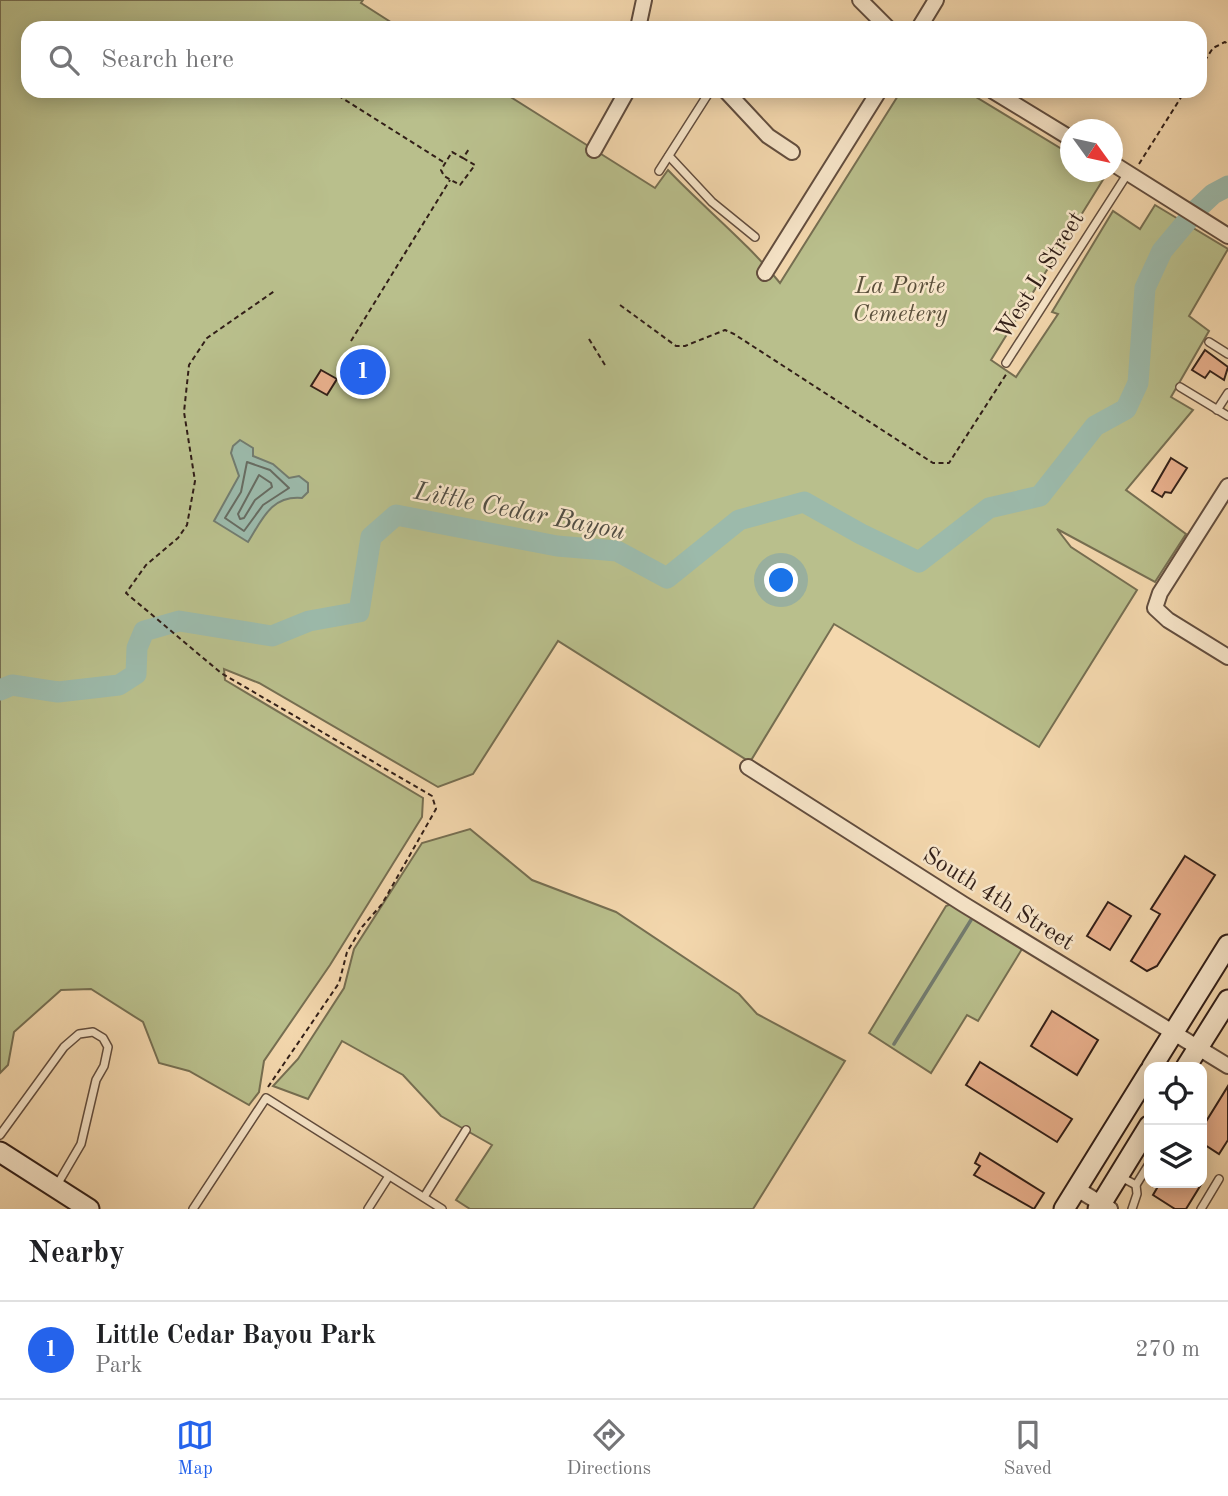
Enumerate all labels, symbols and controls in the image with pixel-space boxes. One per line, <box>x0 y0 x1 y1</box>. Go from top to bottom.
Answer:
search box <box>21 21 1207 98</box>
icon: search <box>45 41 83 79</box>
text: Search here <box>101 47 234 73</box>
north arrow <box>1060 119 1123 182</box>
street label: West L Street <box>992 208 1090 344</box>
park label: La Porte Cemetery <box>852 275 948 327</box>
pin: 1 <box>340 346 386 398</box>
water label: Little Cedar Bayou <box>411 479 628 545</box>
your location <box>764 563 798 597</box>
street label: South 4th Street <box>918 844 1078 956</box>
map controls <box>1144 1062 1207 1188</box>
button: locate <box>1144 1062 1207 1125</box>
button: layers <box>1144 1125 1207 1188</box>
text: Nearby <box>28 1239 125 1269</box>
text: Little Cedar Bayou Park <box>95 1323 376 1349</box>
text: 1 <box>44 1338 58 1361</box>
text: 270 m <box>1135 1338 1200 1361</box>
text: Park <box>95 1354 142 1377</box>
tab: Map <box>176 1416 214 1481</box>
tab: Directions <box>567 1416 651 1481</box>
tab: Saved <box>1003 1416 1052 1481</box>

